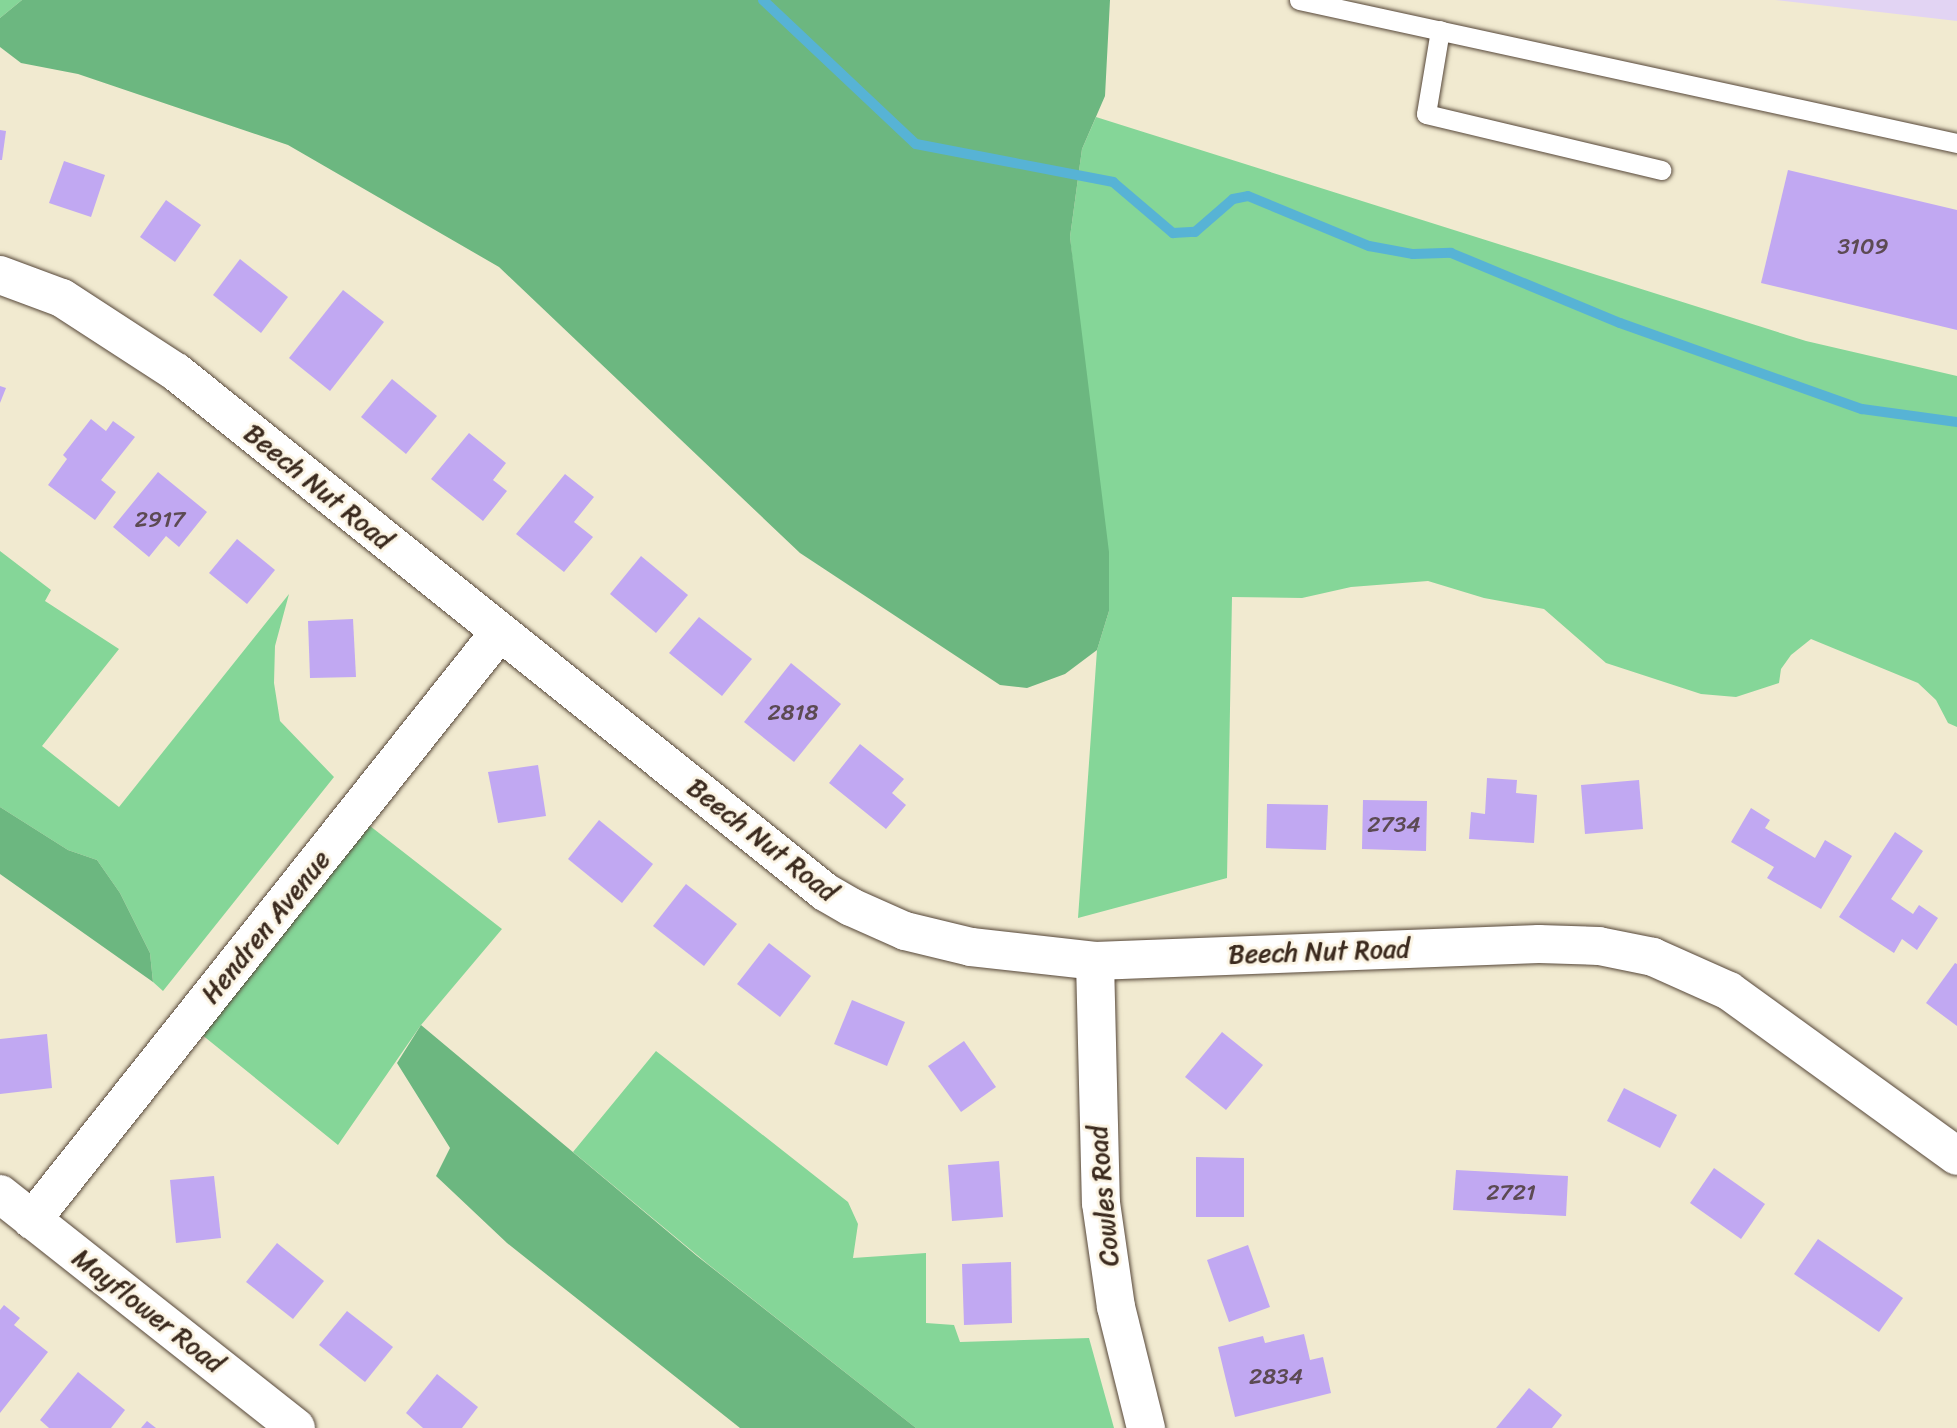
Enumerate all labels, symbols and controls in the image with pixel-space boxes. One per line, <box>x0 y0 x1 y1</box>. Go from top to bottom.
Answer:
house number: 3109 <box>1837 233 1889 261</box>
street label: Beech Nut Road <box>237 418 399 556</box>
house number: 2917 <box>135 506 185 534</box>
house number: 2818 <box>768 699 818 727</box>
street label: Beech Nut Road <box>681 772 843 908</box>
house number: 2734 <box>1367 811 1421 839</box>
street label: Hendren Avenue <box>195 844 337 1010</box>
street label: Beech Nut Road <box>1227 933 1411 971</box>
street label: Cowles Road <box>1082 1124 1126 1268</box>
house number: 2721 <box>1486 1179 1536 1207</box>
street label: Mayflower Road <box>66 1242 230 1380</box>
house number: 2834 <box>1249 1363 1303 1391</box>

